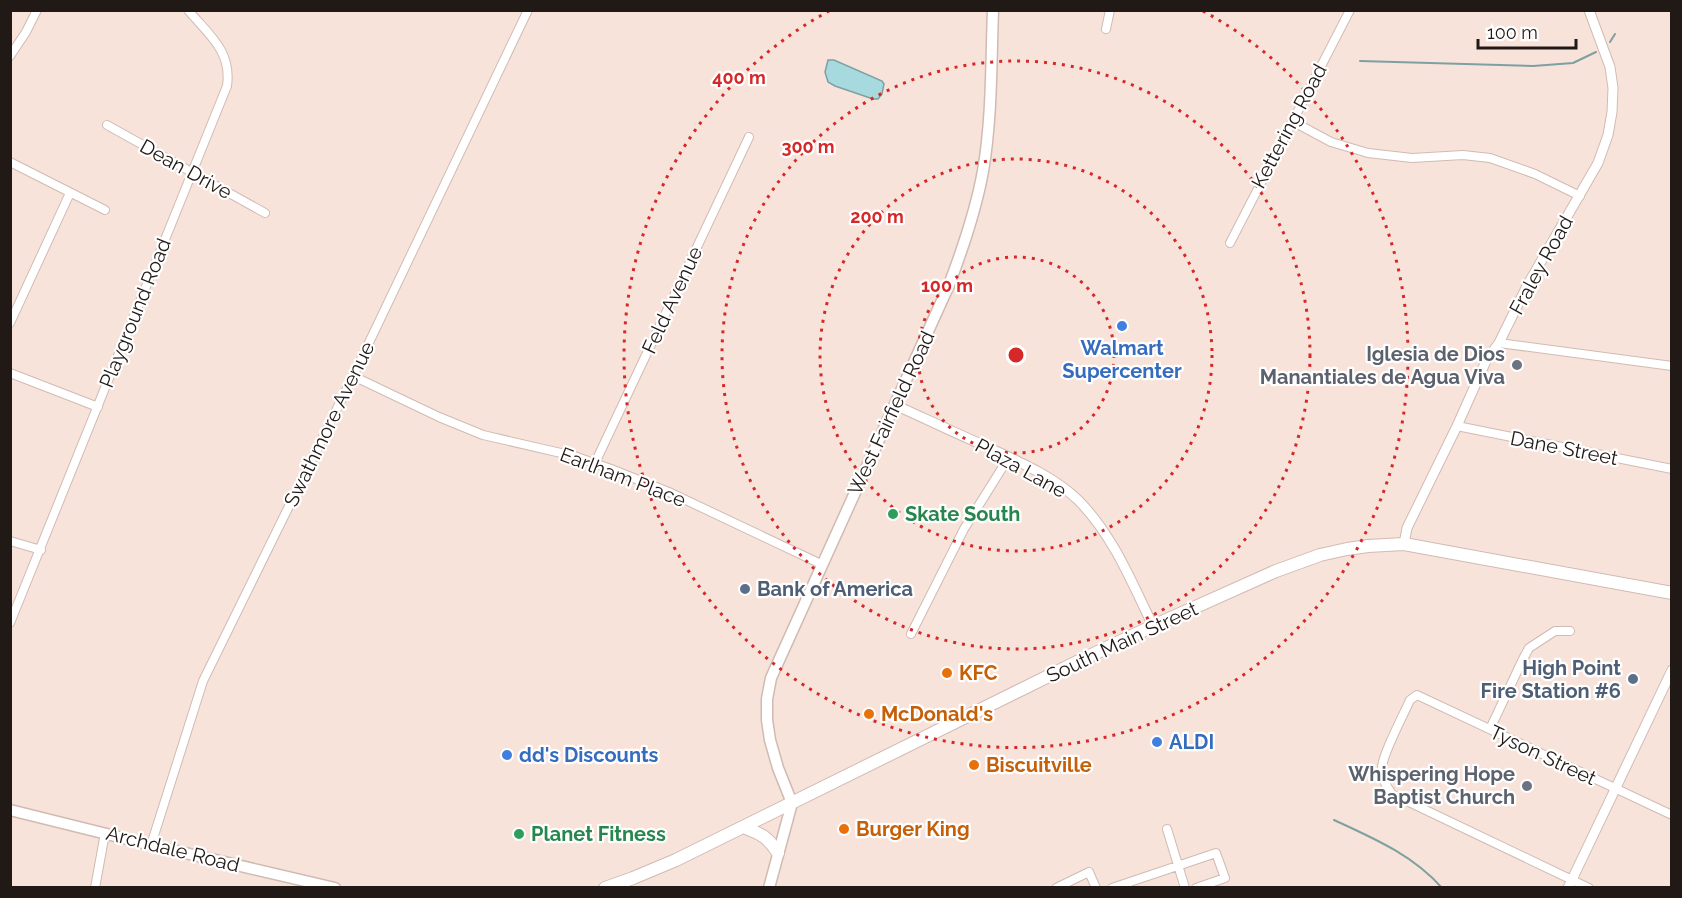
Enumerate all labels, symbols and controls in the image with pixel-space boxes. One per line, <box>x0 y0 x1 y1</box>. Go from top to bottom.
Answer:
scale bar <box>1478 12 1576 50</box>
text: 100 m <box>1487 22 1538 43</box>
street label: Kettering Road <box>1246 60 1332 192</box>
text: 400 m <box>712 67 766 88</box>
street label: Dean Drive <box>136 134 236 204</box>
text: 300 m <box>781 136 835 157</box>
text: 200 m <box>850 206 904 227</box>
street label: Fraley Road <box>1504 211 1578 319</box>
street label: Playground Road <box>94 235 176 391</box>
street label: Feld Avenue <box>637 242 707 357</box>
text: 100 m <box>921 275 973 296</box>
marker: Walmart Supercenter <box>1115 319 1129 333</box>
street label: West Fairfield Road <box>842 327 940 499</box>
place label: Walmart Supercenter <box>1062 336 1182 383</box>
street label: Swathmore Avenue <box>279 337 379 510</box>
place label: Iglesia de Dios Manantiales de Agua Viva <box>1260 342 1505 389</box>
centre of rings <box>1006 345 1026 365</box>
marker: Iglesia de Dios Manantiales de Agua Viva <box>1510 358 1524 372</box>
street label: Dane Street <box>1508 426 1620 470</box>
street label: Plaza Lane <box>971 433 1071 503</box>
street label: Earlham Place <box>557 442 690 512</box>
place label: Skate South <box>905 502 1020 526</box>
marker: Skate South <box>886 507 900 521</box>
place label: Bank of America <box>757 577 913 601</box>
marker: Bank of America <box>738 582 752 596</box>
street label: South Main Street <box>1042 596 1202 688</box>
place label: High Point Fire Station #6 <box>1481 656 1621 703</box>
place label: KFC <box>959 661 998 685</box>
marker: KFC <box>940 666 954 680</box>
marker: High Point Fire Station #6 <box>1626 672 1640 686</box>
place label: McDonald's <box>881 702 993 726</box>
marker: McDonald's <box>862 707 876 721</box>
street label: Tyson Street <box>1486 720 1600 790</box>
place label: ALDI <box>1169 730 1214 754</box>
marker: ALDI <box>1150 735 1164 749</box>
place label: dd's Discounts <box>519 743 659 767</box>
marker: dd's Discounts <box>500 748 514 762</box>
place label: Biscuitville <box>986 753 1092 777</box>
marker: Biscuitville <box>967 758 981 772</box>
place label: Whispering Hope Baptist Church <box>1348 762 1515 809</box>
marker: Whispering Hope Baptist Church <box>1520 779 1534 793</box>
place label: Burger King <box>856 817 970 841</box>
street label: Archdale Road <box>104 821 242 877</box>
place label: Planet Fitness <box>531 822 666 846</box>
marker: Burger King <box>837 822 851 836</box>
marker: Planet Fitness <box>512 827 526 841</box>

